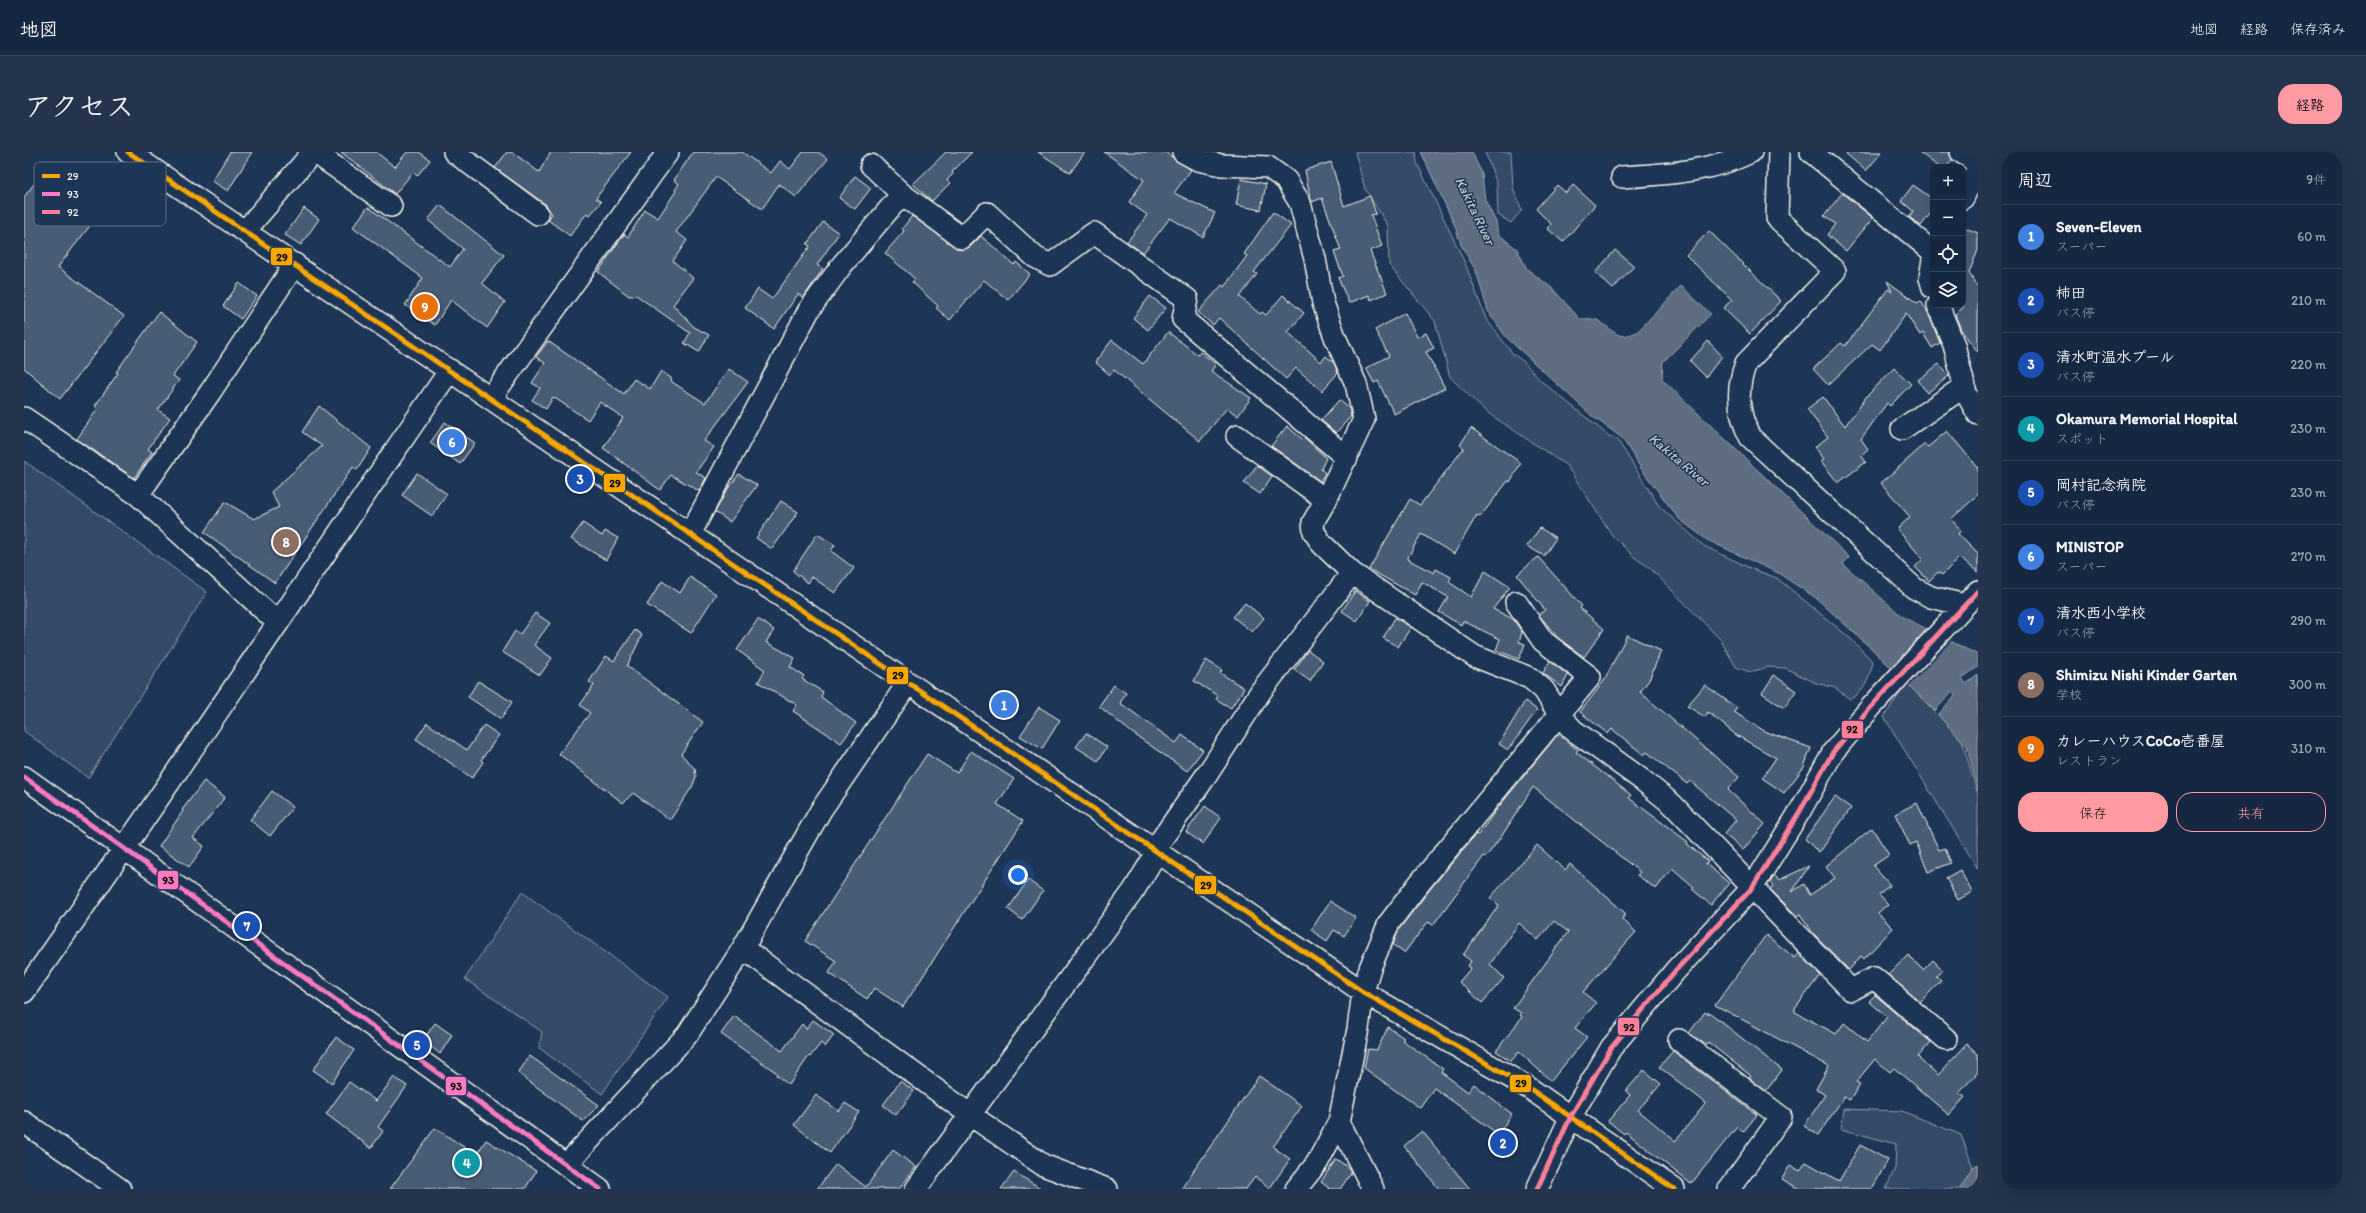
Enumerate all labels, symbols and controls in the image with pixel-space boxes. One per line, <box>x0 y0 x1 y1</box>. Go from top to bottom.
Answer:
text: 地図 <box>20 18 58 41</box>
text: 地図 <box>2190 21 2218 38</box>
text: 経路 <box>2240 21 2268 38</box>
text: 保存済み <box>2290 21 2346 38</box>
button: 経路 <box>2278 84 2342 124</box>
text: アクセス <box>24 89 134 123</box>
legend <box>34 162 166 226</box>
map controls <box>1930 164 1966 308</box>
button: + <box>1930 164 1966 200</box>
text: 29 <box>67 170 79 183</box>
text: 周辺 <box>2018 170 2052 190</box>
text: 9件 <box>2306 172 2326 187</box>
water label: Kakita River <box>1451 174 1499 249</box>
text: 93 <box>67 188 79 201</box>
button: − <box>1930 200 1966 236</box>
text: 92 <box>67 206 79 219</box>
text: Seven-Eleven <box>2056 218 2142 236</box>
text: 1 <box>2028 229 2034 244</box>
text: 60 m <box>2297 229 2326 244</box>
button: locate <box>1930 236 1966 272</box>
text: スーパー <box>2056 239 2107 254</box>
line badge: 29 <box>270 247 293 266</box>
text: 29 <box>276 251 288 264</box>
button: layers <box>1930 272 1966 308</box>
text: 柿田 <box>2056 284 2086 302</box>
pin: 9 <box>412 292 438 322</box>
text: 2 <box>2028 293 2034 308</box>
text: 210 m <box>2291 293 2326 308</box>
text: バス停 <box>2056 305 2095 320</box>
text: 清水町温水プール <box>2056 348 2175 366</box>
text: 3 <box>2027 357 2035 372</box>
text: 220 m <box>2290 357 2326 372</box>
text: バス停 <box>2056 369 2095 384</box>
text: Okamura Memorial Hospital <box>2056 410 2238 428</box>
text: 4 <box>2027 421 2035 436</box>
text: 230 m <box>2290 421 2326 436</box>
pin: 6 <box>439 427 465 457</box>
water label: Kakita River <box>1645 430 1714 491</box>
text: スポット <box>2056 431 2108 446</box>
pin: 3 <box>567 464 593 494</box>
line badge: 29 <box>603 473 626 493</box>
text: 岡村記念病院 <box>2056 476 2146 494</box>
text: 29 <box>609 477 621 490</box>
text: 5 <box>2028 485 2034 500</box>
text: 230 m <box>2290 485 2326 500</box>
text: バス停 <box>2056 497 2095 512</box>
pin: 8 <box>273 527 299 557</box>
text: MINISTOP <box>2056 538 2124 556</box>
text: 6 <box>2028 549 2034 564</box>
text: 270 m <box>2291 549 2326 564</box>
text: スーパー <box>2056 559 2107 574</box>
text: 清水西小学校 <box>2056 604 2146 622</box>
text: 7 <box>2028 613 2034 628</box>
text: 290 m <box>2290 613 2326 628</box>
text: バス停 <box>2056 625 2095 640</box>
line badge: 29 <box>886 666 909 685</box>
text: Shimizu Nishi Kinder Garten <box>2056 666 2237 684</box>
text: 29 <box>892 669 904 682</box>
text: 8 <box>2027 677 2035 692</box>
text: 300 m <box>2289 677 2326 692</box>
text: 学校 <box>2056 687 2082 702</box>
pin: 1 <box>991 690 1017 720</box>
line badge: 92 <box>1841 720 1864 739</box>
text: 92 <box>1846 723 1858 736</box>
text: カレーハウスCoCo壱番屋 <box>2056 732 2225 750</box>
text: 9 <box>2028 741 2034 756</box>
text: 310 m <box>2291 741 2326 756</box>
text: レストラン <box>2056 753 2122 768</box>
button: 保存 <box>2018 792 2168 832</box>
button: 共有 <box>2176 792 2326 832</box>
your location <box>1008 865 1028 885</box>
line badge: 93 <box>157 870 179 890</box>
text: 93 <box>162 874 174 887</box>
line badge: 29 <box>1194 875 1217 895</box>
text: 29 <box>1200 879 1212 892</box>
pin: 7 <box>234 911 260 941</box>
line badge: 92 <box>1617 1017 1640 1036</box>
text: 92 <box>1623 1021 1635 1034</box>
pin: 5 <box>404 1030 430 1060</box>
line badge: 29 <box>1509 1074 1532 1093</box>
line badge: 93 <box>445 1076 467 1096</box>
text: 29 <box>1515 1077 1527 1090</box>
text: 93 <box>450 1080 462 1093</box>
pin: 2 <box>1490 1128 1516 1158</box>
pin: 4 <box>454 1148 480 1178</box>

